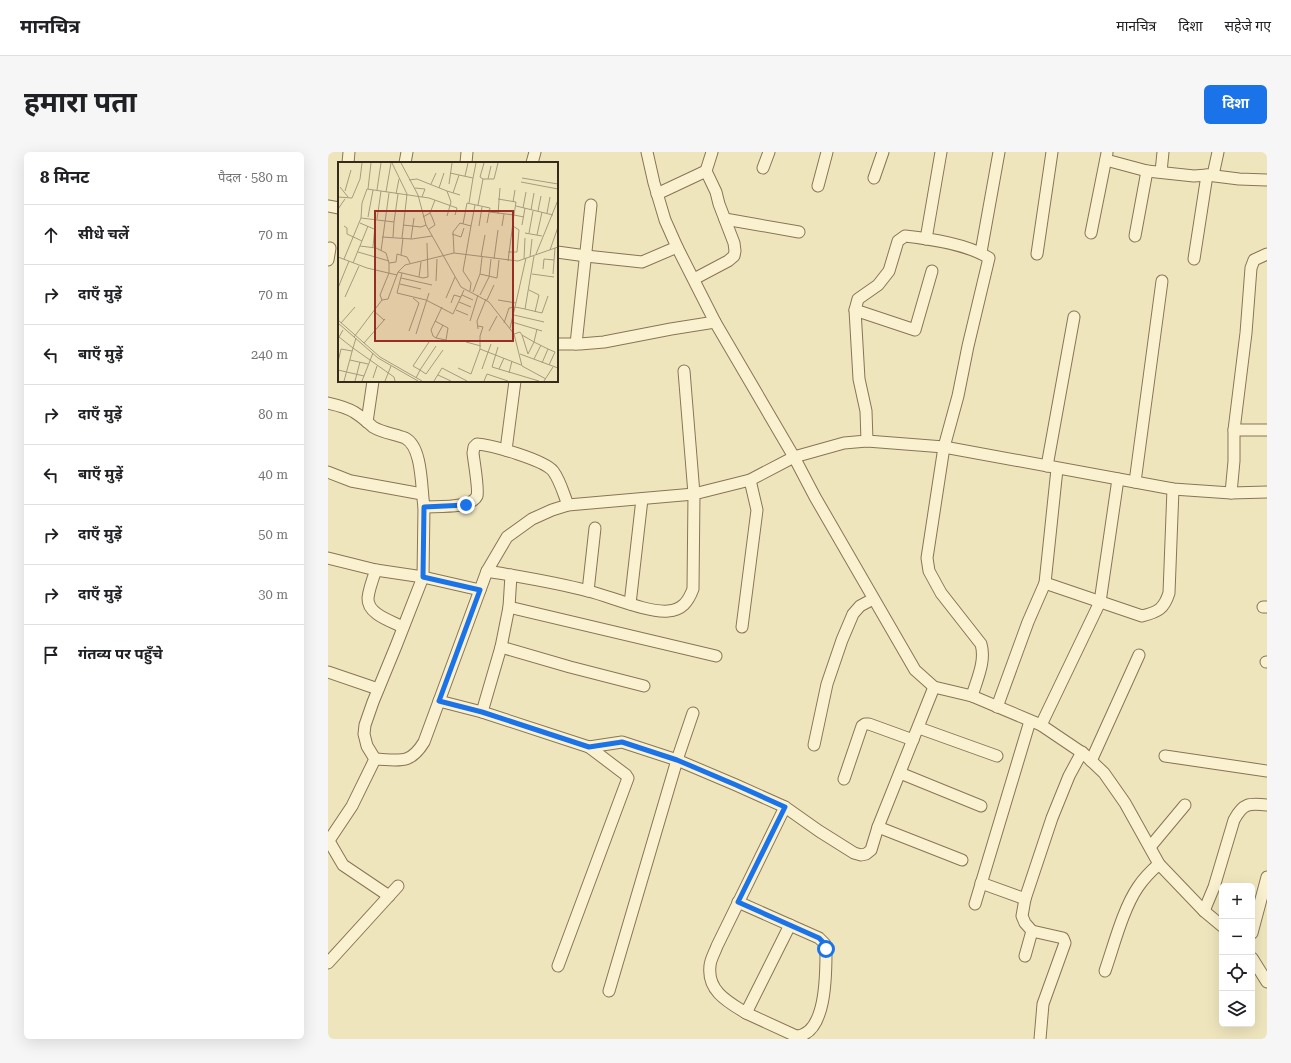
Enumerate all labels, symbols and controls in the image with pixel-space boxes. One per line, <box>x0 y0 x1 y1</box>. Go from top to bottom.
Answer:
text: मानचित्र <box>20 15 80 38</box>
text: मानचित्र <box>1116 18 1156 34</box>
text: दिशा <box>1178 18 1203 34</box>
text: सहेजे गए <box>1225 18 1271 34</box>
button: दिशा <box>1204 85 1267 124</box>
text: हमारा पता <box>24 86 137 119</box>
inset map <box>338 162 558 382</box>
text: 8 मिनट <box>40 167 90 187</box>
text: पैदल · 580 m <box>218 170 288 185</box>
icon: ahead <box>40 224 62 246</box>
text: सीधे चलें <box>78 225 129 243</box>
text: 70 m <box>258 227 288 242</box>
icon: right <box>40 284 62 306</box>
text: दाएँ मुड़ें <box>78 285 122 303</box>
text: 70 m <box>258 287 288 302</box>
icon: left <box>40 344 62 366</box>
text: बाएँ मुड़ें <box>78 345 123 363</box>
text: 240 m <box>251 347 288 362</box>
icon: right <box>40 404 62 426</box>
text: दाएँ मुड़ें <box>78 405 122 423</box>
text: 80 m <box>258 407 288 422</box>
icon: left <box>40 464 62 486</box>
text: बाएँ मुड़ें <box>78 465 123 483</box>
text: 40 m <box>258 467 288 482</box>
route end <box>457 496 475 514</box>
icon: right <box>40 524 62 546</box>
text: दाएँ मुड़ें <box>78 525 122 543</box>
text: 50 m <box>258 527 288 542</box>
icon: right <box>40 584 62 606</box>
text: दाएँ मुड़ें <box>78 585 122 603</box>
text: 30 m <box>258 587 288 602</box>
icon: arrive <box>40 644 62 666</box>
text: गंतव्य पर पहुँचे <box>78 645 163 663</box>
map controls <box>1219 883 1255 1027</box>
button: + <box>1219 883 1255 919</box>
button: − <box>1219 919 1255 955</box>
route start <box>817 940 835 958</box>
button: locate <box>1219 955 1255 991</box>
button: layers <box>1219 991 1255 1027</box>

